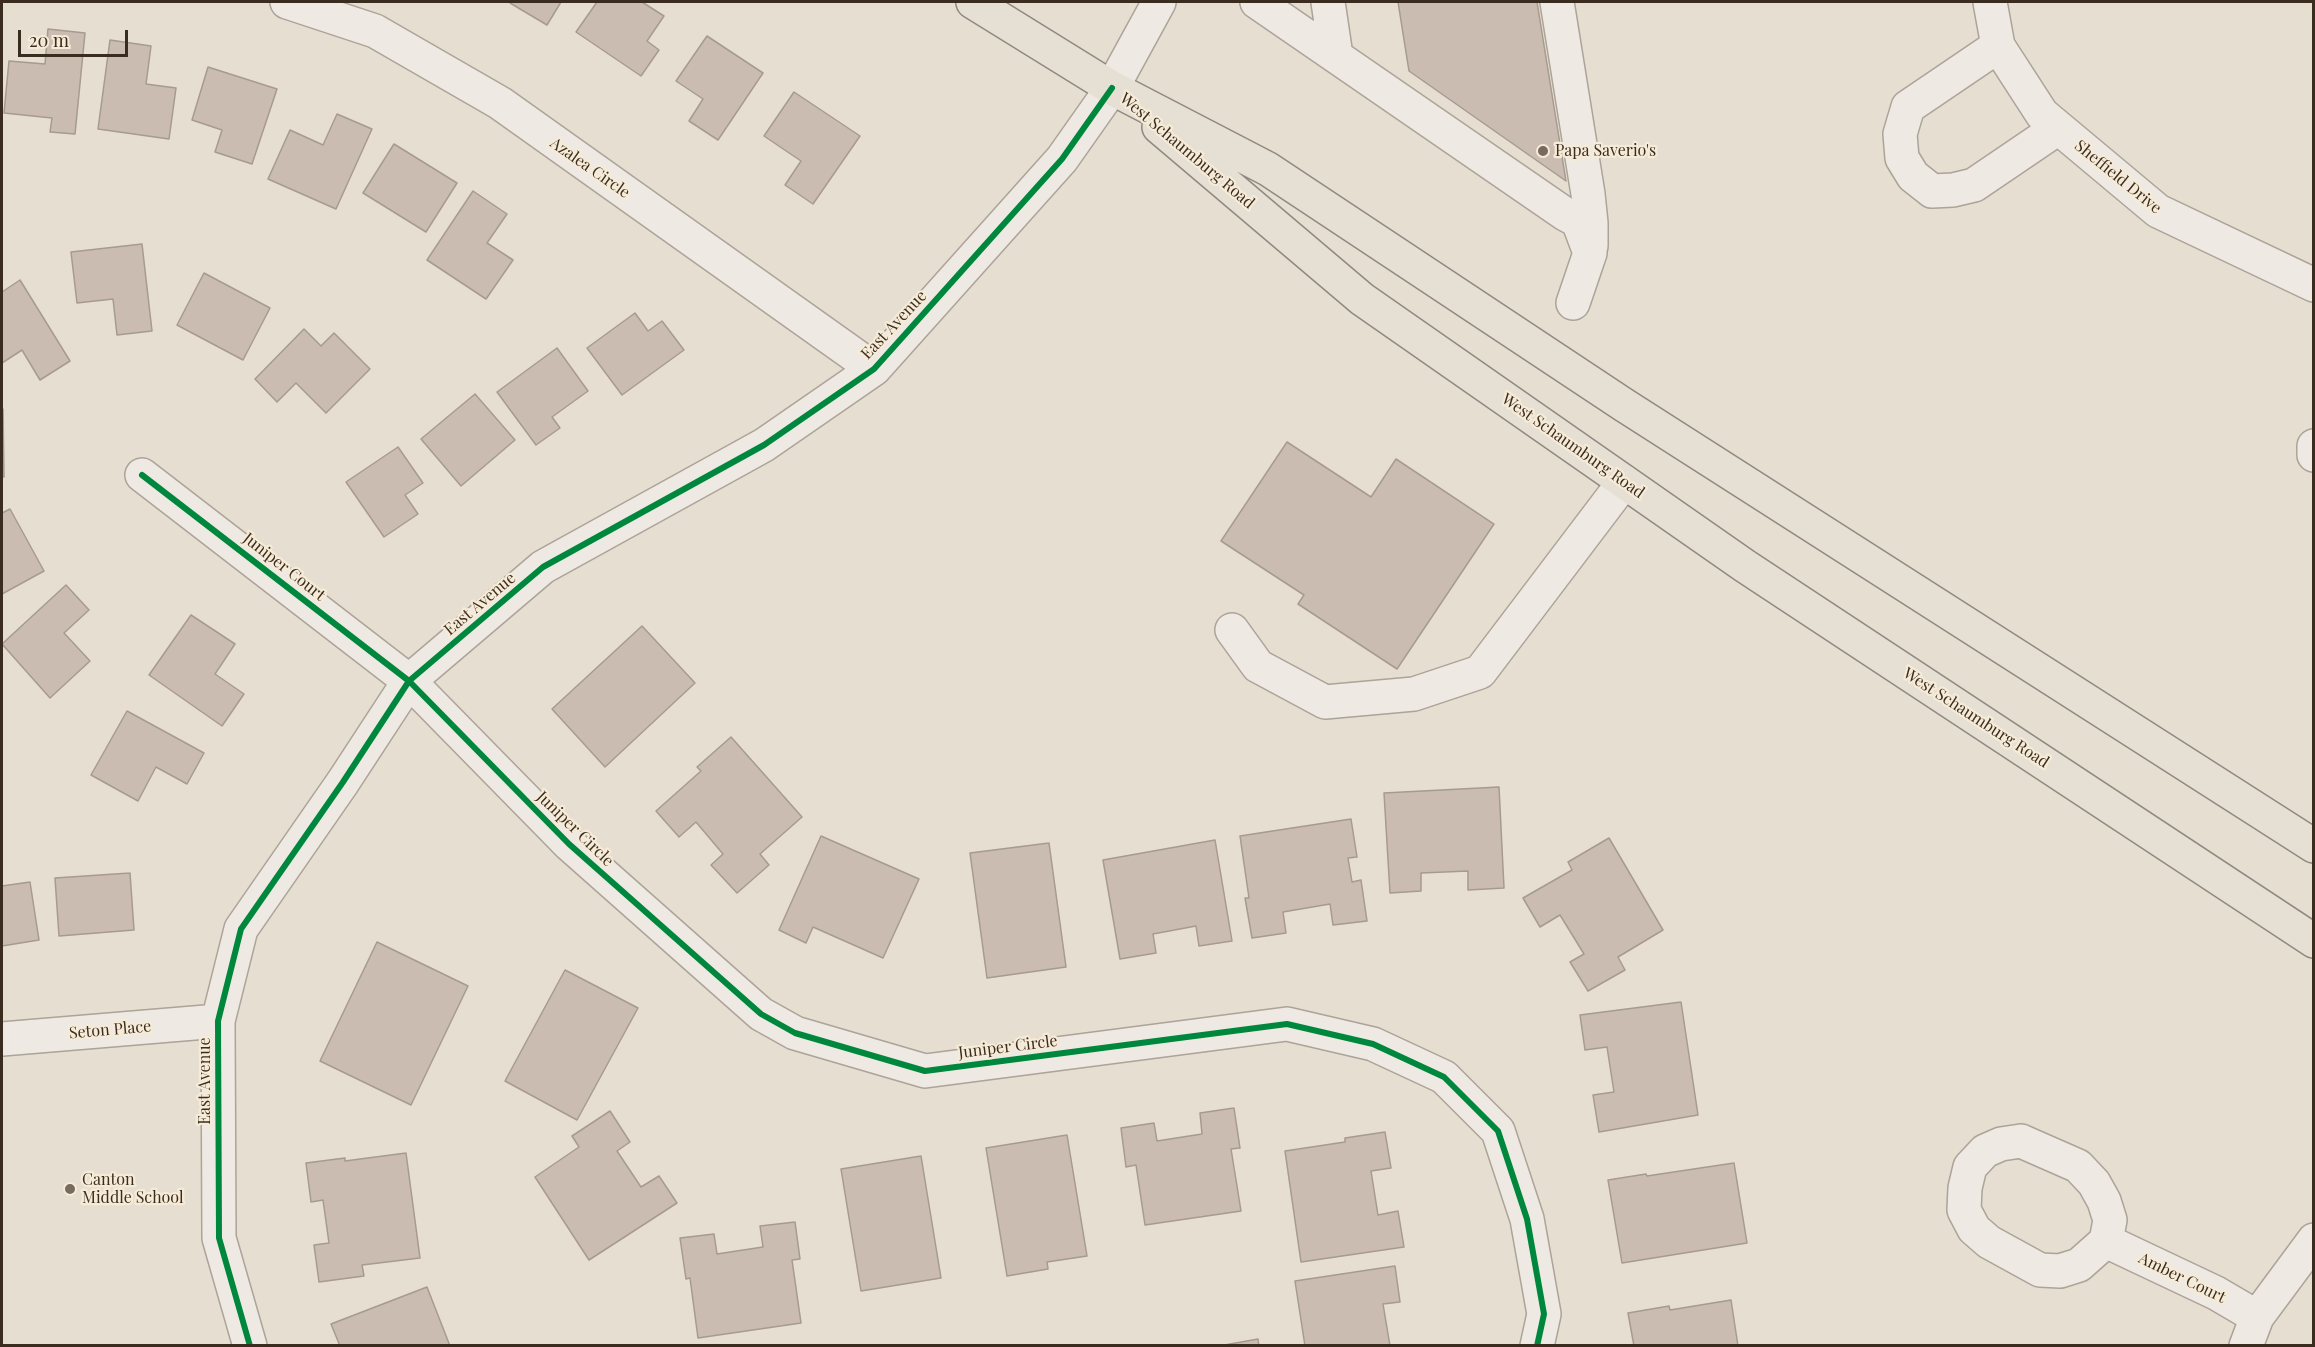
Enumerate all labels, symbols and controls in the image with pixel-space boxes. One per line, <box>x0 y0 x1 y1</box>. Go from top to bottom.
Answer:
scale bar <box>21 18 130 56</box>
text: 20 m <box>29 28 69 52</box>
street label: West Schaumburg Road <box>1116 89 1258 213</box>
street label: Azalea Circle <box>546 133 634 203</box>
street label: Sheffield Drive <box>2071 136 2165 218</box>
place label: Papa Saverio's <box>1555 141 1656 161</box>
marker: Papa Saverio's <box>1536 144 1550 158</box>
street label: East Avenue <box>857 287 931 363</box>
street label: West Schaumburg Road <box>1498 389 1648 503</box>
street label: Juniper Court <box>239 529 329 605</box>
street label: East Avenue <box>440 569 520 639</box>
street label: West Schaumburg Road <box>1900 664 2052 772</box>
street label: Juniper Circle <box>532 787 618 871</box>
street label: Seton Place <box>68 1017 152 1043</box>
street label: Juniper Circle <box>957 1031 1059 1063</box>
street label: East Avenue <box>195 1037 215 1125</box>
place label: Canton Middle School <box>82 1170 183 1208</box>
marker: Canton Middle School <box>63 1182 77 1196</box>
street label: Amber Court <box>2135 1249 2229 1307</box>

